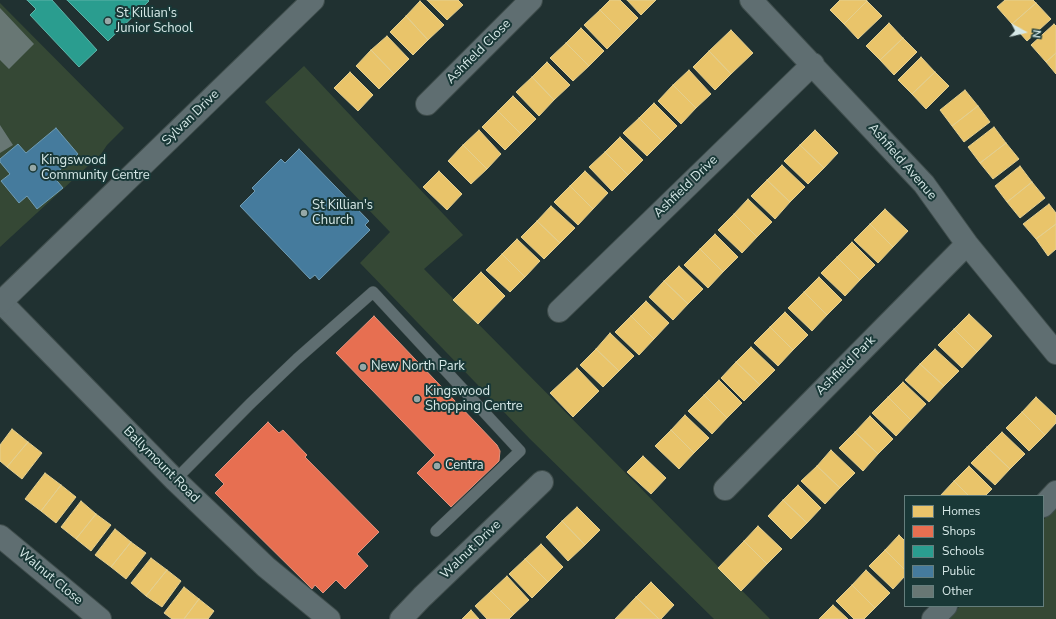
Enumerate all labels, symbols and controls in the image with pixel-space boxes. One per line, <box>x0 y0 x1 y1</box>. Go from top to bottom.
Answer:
place label: St Killian's Junior School <box>116 6 193 37</box>
north arrow <box>1004 12 1044 52</box>
marker: St Killian's Junior School <box>103 16 113 26</box>
street label: Ashfield Close <box>443 16 515 88</box>
text: N <box>1028 29 1044 39</box>
street label: Sylvan Drive <box>159 87 223 149</box>
street label: Ashfield Avenue <box>865 121 939 203</box>
place label: Kingswood Community Centre <box>41 153 150 184</box>
street label: Ashfield Drive <box>651 153 721 221</box>
marker: Kingswood Community Centre <box>28 163 38 173</box>
place label: St Killian's Church <box>312 198 373 229</box>
marker: St Killian's Church <box>299 208 309 218</box>
street label: Ashfield Park <box>813 333 879 399</box>
place label: New North Park <box>371 359 465 375</box>
marker: New North Park <box>358 362 368 372</box>
place label: Kingswood Shopping Centre <box>425 384 523 415</box>
marker: Kingswood Shopping Centre <box>412 394 422 404</box>
street label: Ballymount Road <box>120 424 202 506</box>
place label: Centra <box>445 458 484 474</box>
marker: Centra <box>432 461 442 471</box>
legend <box>904 495 1044 607</box>
text: Homes <box>942 503 980 519</box>
street label: Walnut Drive <box>438 517 504 583</box>
text: Shops <box>942 523 976 539</box>
text: Schools <box>942 543 984 559</box>
street label: Walnut Close <box>14 545 86 609</box>
text: Public <box>942 563 975 579</box>
text: Other <box>942 583 973 599</box>

